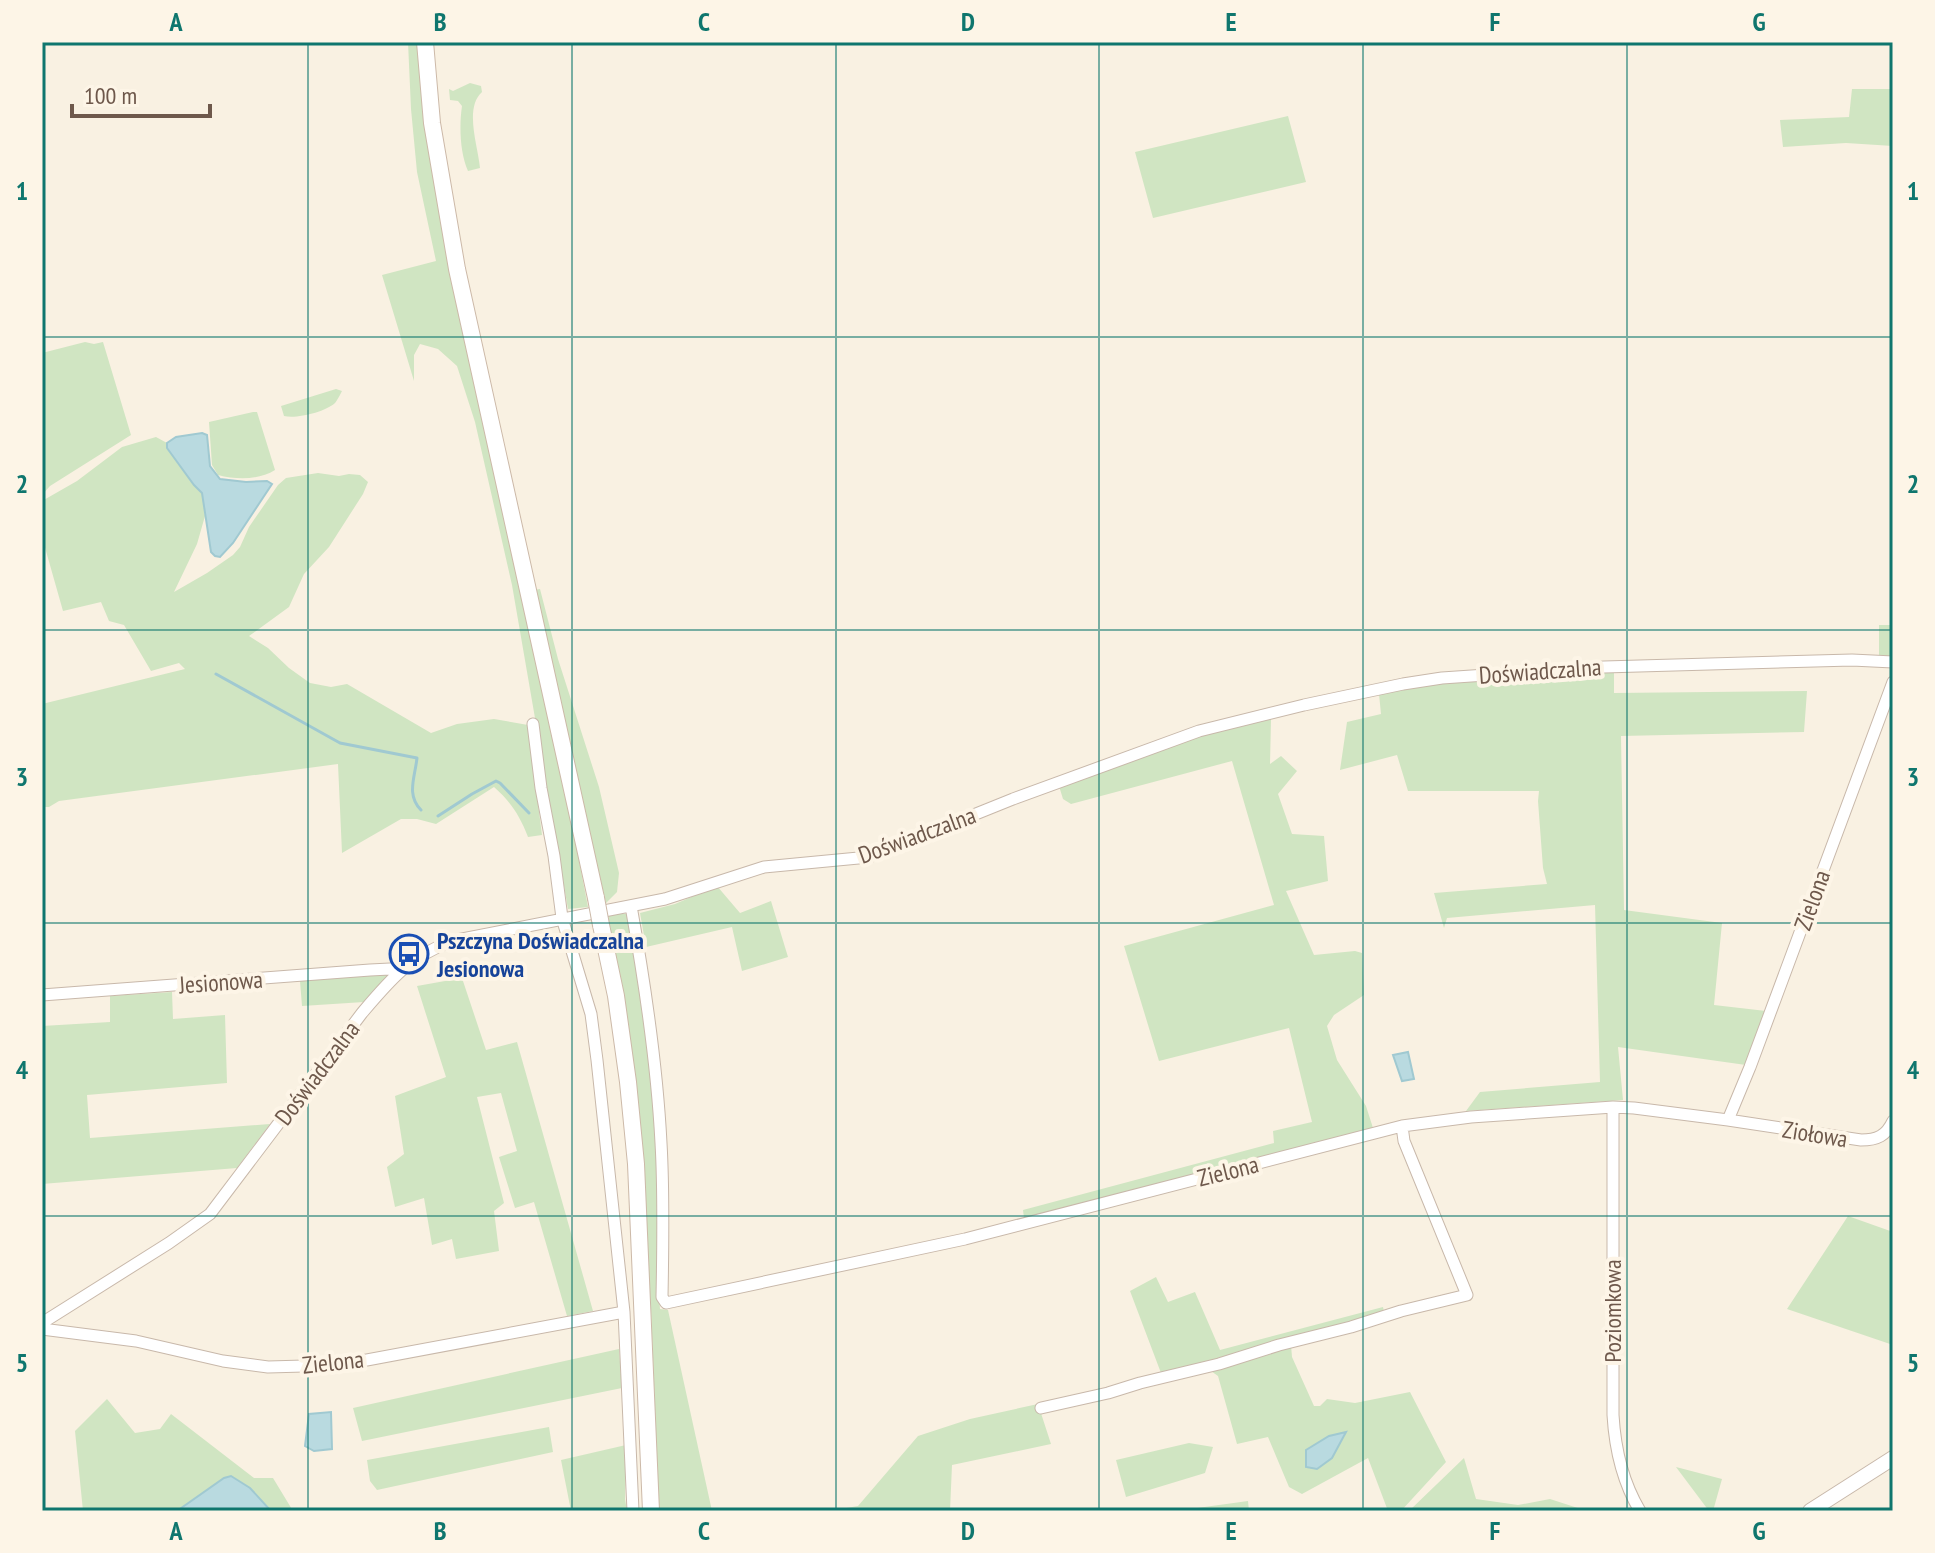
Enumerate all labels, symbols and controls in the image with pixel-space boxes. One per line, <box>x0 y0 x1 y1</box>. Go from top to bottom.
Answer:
text: A <box>168 5 183 38</box>
text: B <box>434 5 447 38</box>
text: C <box>698 5 710 38</box>
text: D <box>961 5 975 38</box>
text: E <box>1225 5 1237 38</box>
text: F <box>1490 5 1501 38</box>
text: G <box>1752 5 1766 38</box>
scale bar <box>72 68 210 118</box>
text: 100 m <box>84 80 137 111</box>
text: 1 <box>16 174 28 207</box>
text: 1 <box>1907 174 1919 207</box>
text: 2 <box>16 467 28 500</box>
text: 2 <box>1907 467 1919 500</box>
street label: Doświadczalna <box>1478 651 1602 691</box>
text: 3 <box>16 760 28 793</box>
text: 3 <box>1907 760 1919 793</box>
street label: Doświadczalna <box>854 799 980 871</box>
street label: Zielona <box>1787 866 1837 934</box>
place label: Pszczyna Doświadczalna Jesionowa <box>436 925 644 984</box>
bus stop icon: Pszczyna Doświadczalna Jesionowa <box>388 933 430 975</box>
street label: Jesionowa <box>177 964 264 1000</box>
street label: Doświadczalna <box>268 1015 366 1131</box>
text: 4 <box>16 1053 29 1086</box>
text: 4 <box>1907 1053 1920 1086</box>
street label: Ziołowa <box>1780 1114 1850 1154</box>
street label: Zielona <box>1194 1148 1262 1194</box>
street label: Poziomkowa <box>1597 1259 1628 1363</box>
street label: Zielona <box>301 1343 365 1381</box>
text: 5 <box>16 1346 28 1379</box>
text: 5 <box>1907 1346 1919 1379</box>
text: A <box>168 1514 183 1547</box>
text: B <box>434 1514 447 1547</box>
text: C <box>698 1514 710 1547</box>
text: D <box>961 1514 975 1547</box>
text: E <box>1225 1514 1237 1547</box>
text: F <box>1490 1514 1501 1547</box>
text: G <box>1752 1514 1766 1547</box>

